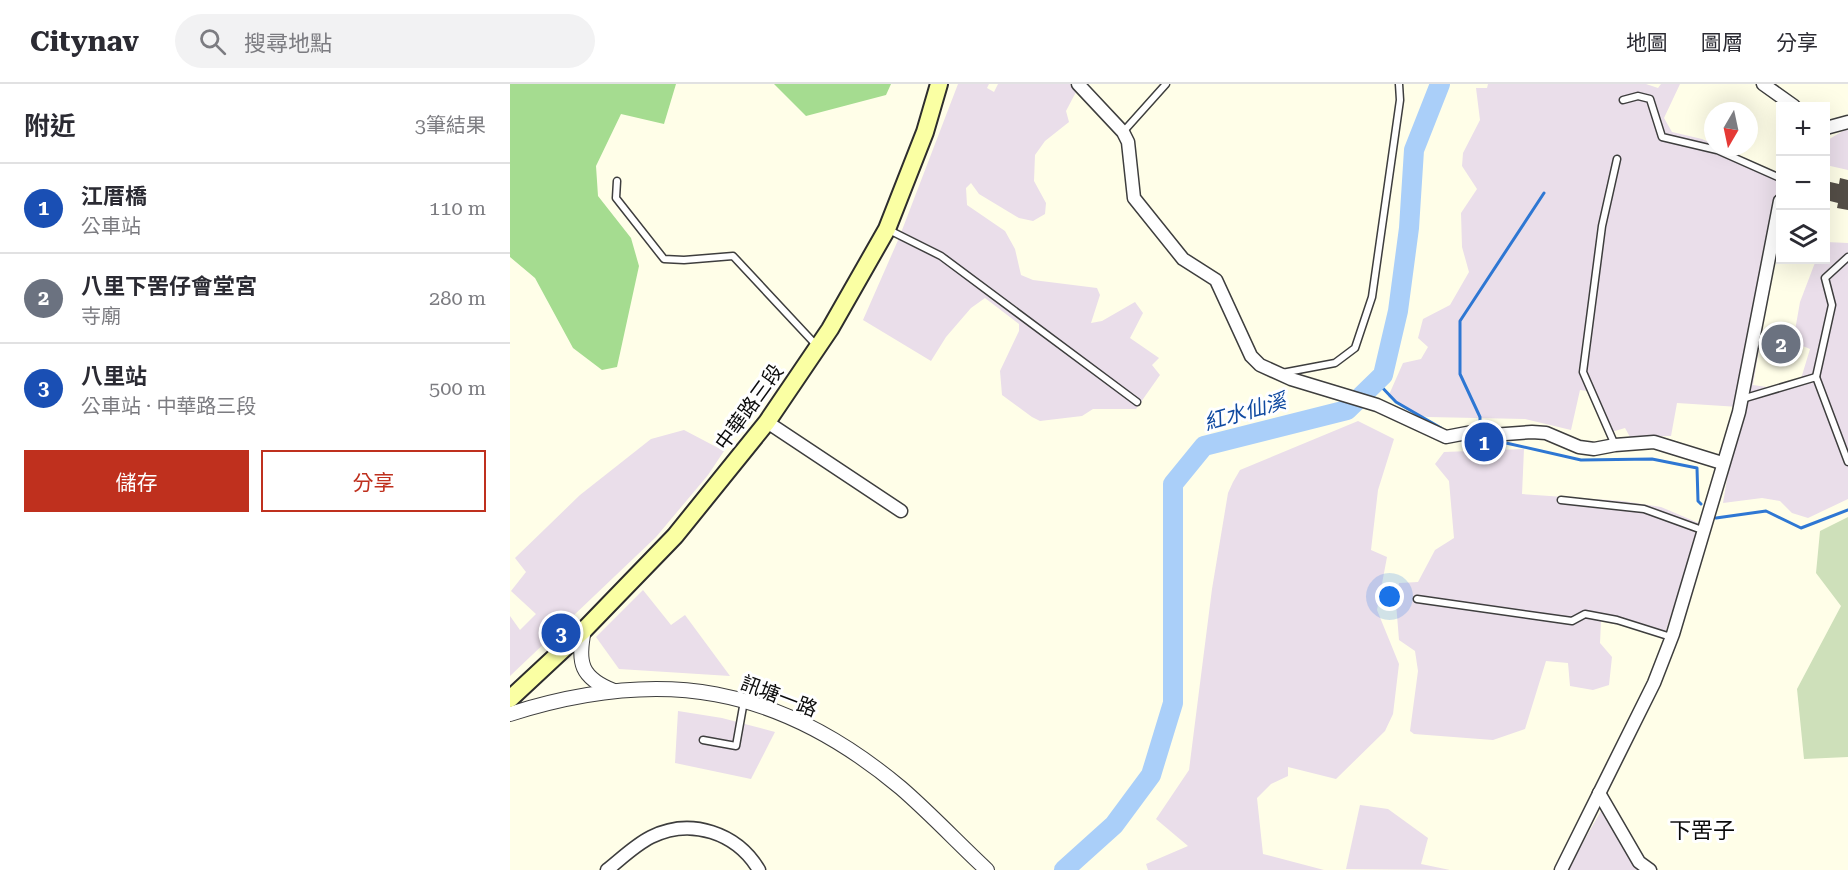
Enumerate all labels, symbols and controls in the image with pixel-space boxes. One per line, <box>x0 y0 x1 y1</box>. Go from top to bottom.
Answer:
search box <box>175 14 595 68</box>
text: Citynav <box>30 25 139 58</box>
icon: search <box>196 25 229 58</box>
text: 搜尋地點 <box>244 31 332 56</box>
text: 地圖 <box>1626 31 1668 55</box>
text: 圖層 <box>1701 31 1743 55</box>
text: 分享 <box>1776 31 1818 55</box>
north arrow <box>1704 102 1758 156</box>
map controls <box>1776 102 1830 264</box>
button: + <box>1776 102 1830 156</box>
text: 附近 <box>24 111 76 141</box>
text: 3筆結果 <box>415 113 486 137</box>
button: − <box>1776 156 1830 210</box>
text: 江厝橋 <box>81 184 147 209</box>
text: 1 <box>38 196 49 220</box>
text: 110 m <box>429 196 486 220</box>
button: layers <box>1776 210 1830 264</box>
text: 公車站 <box>81 214 141 238</box>
text: 八里下罟仔會堂宮 <box>81 274 257 299</box>
text: 2 <box>38 286 49 310</box>
text: 280 m <box>429 286 486 310</box>
text: 寺廟 <box>81 304 121 328</box>
pin: 2 <box>1762 322 1800 366</box>
street label: 中華路三段 <box>710 359 788 455</box>
text: 八里站 <box>81 364 147 389</box>
text: 3 <box>38 376 49 400</box>
text: 500 m <box>429 376 486 400</box>
water label: 紅水仙溪 <box>1201 388 1292 435</box>
text: 公車站 · 中華路三段 <box>81 394 256 418</box>
pin: 1 <box>1464 420 1504 464</box>
button: 儲存 <box>24 450 249 512</box>
button: 分享 <box>261 450 486 512</box>
your location <box>1375 582 1404 611</box>
pin: 3 <box>542 610 580 656</box>
street label: 訊塘一路 <box>737 670 821 722</box>
district label: 下罟子 <box>1669 818 1735 843</box>

